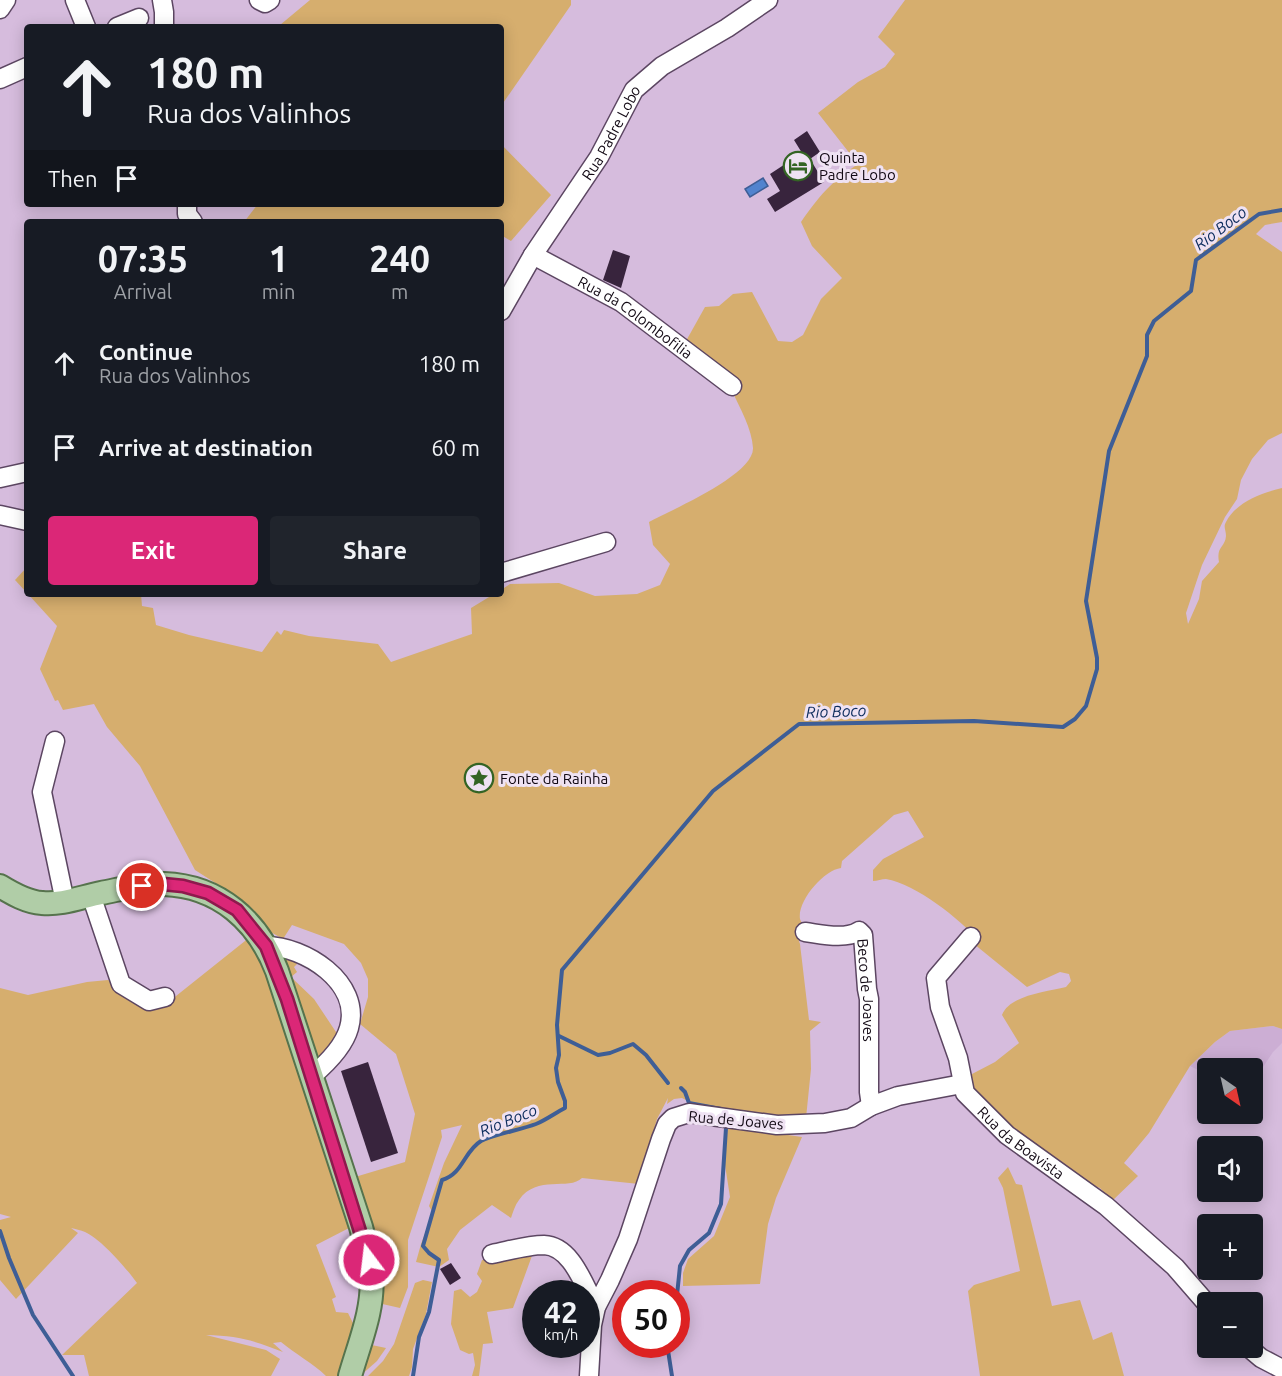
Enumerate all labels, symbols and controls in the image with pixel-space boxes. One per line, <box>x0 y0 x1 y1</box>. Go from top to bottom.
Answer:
icon: ahead <box>48 48 126 126</box>
text: 180 m <box>147 49 264 96</box>
street label: Rua Padre Lobo <box>578 81 643 183</box>
text: Rua dos Valinhos <box>147 98 351 128</box>
place label: Quinta Padre Lobo <box>819 149 896 183</box>
hotel icon: Quinta Padre Lobo <box>782 150 814 182</box>
icon: arrive <box>110 162 143 195</box>
text: Then <box>48 166 98 191</box>
water label: Rio Boco <box>1190 202 1250 253</box>
text: 07:35 <box>98 238 188 279</box>
text: 1 <box>268 238 289 279</box>
text: 240 <box>369 238 430 279</box>
street label: Rua da Colombofilia <box>575 272 696 362</box>
text: Arrival <box>114 280 172 303</box>
text: min <box>262 280 295 303</box>
text: m <box>391 280 408 303</box>
text: Continue <box>99 339 193 364</box>
icon: ahead <box>48 347 81 380</box>
text: 180 m <box>419 351 480 376</box>
text: Rua dos Valinhos <box>99 364 250 387</box>
icon: arrive <box>48 431 81 464</box>
text: Arrive at destination <box>99 435 313 460</box>
text: 60 m <box>431 435 480 460</box>
button: Exit <box>48 516 258 585</box>
button: Share <box>270 516 480 585</box>
water label: Rio Boco <box>805 701 867 721</box>
place icon: Fonte da Rainha <box>463 762 495 794</box>
place label: Fonte da Rainha <box>500 770 608 787</box>
pin <box>116 860 167 911</box>
icon: arrive <box>125 869 158 902</box>
street label: Beco de Joaves <box>855 938 878 1042</box>
north arrow <box>1197 1058 1263 1124</box>
map controls <box>1197 1058 1263 1358</box>
water label: Rio Boco <box>477 1100 540 1140</box>
street label: Rua da Boavista <box>975 1103 1068 1182</box>
street label: Rua de Joaves <box>688 1107 784 1133</box>
button: sound <box>1197 1136 1263 1202</box>
button: + <box>1197 1214 1263 1280</box>
position arrow <box>337 1228 401 1292</box>
speed limit sign: 50 <box>612 1280 690 1358</box>
button: − <box>1197 1292 1263 1358</box>
text: 42 <box>544 1295 578 1329</box>
text: km/h <box>544 1326 578 1343</box>

